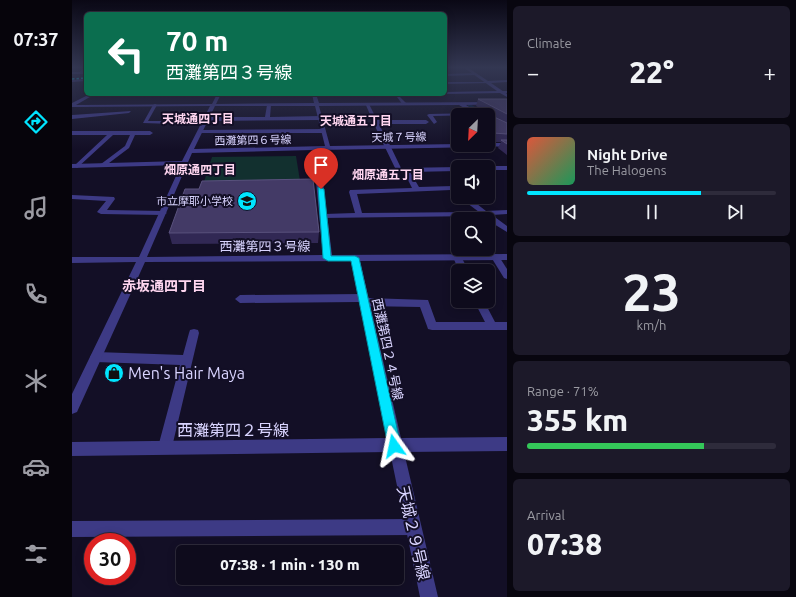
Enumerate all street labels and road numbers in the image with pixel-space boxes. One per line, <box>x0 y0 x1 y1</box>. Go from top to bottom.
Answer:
street label: 天城７号線 <box>371 131 427 143</box>
street label: 西灘第四６号線 <box>214 133 292 147</box>
street label: 西灘第四３号線 <box>219 239 311 253</box>
street label: 西灘第四２４号線 <box>370 297 406 401</box>
street label: 西灘第四２号線 <box>177 421 289 439</box>
street label: 天城２９号線 <box>394 484 434 582</box>

